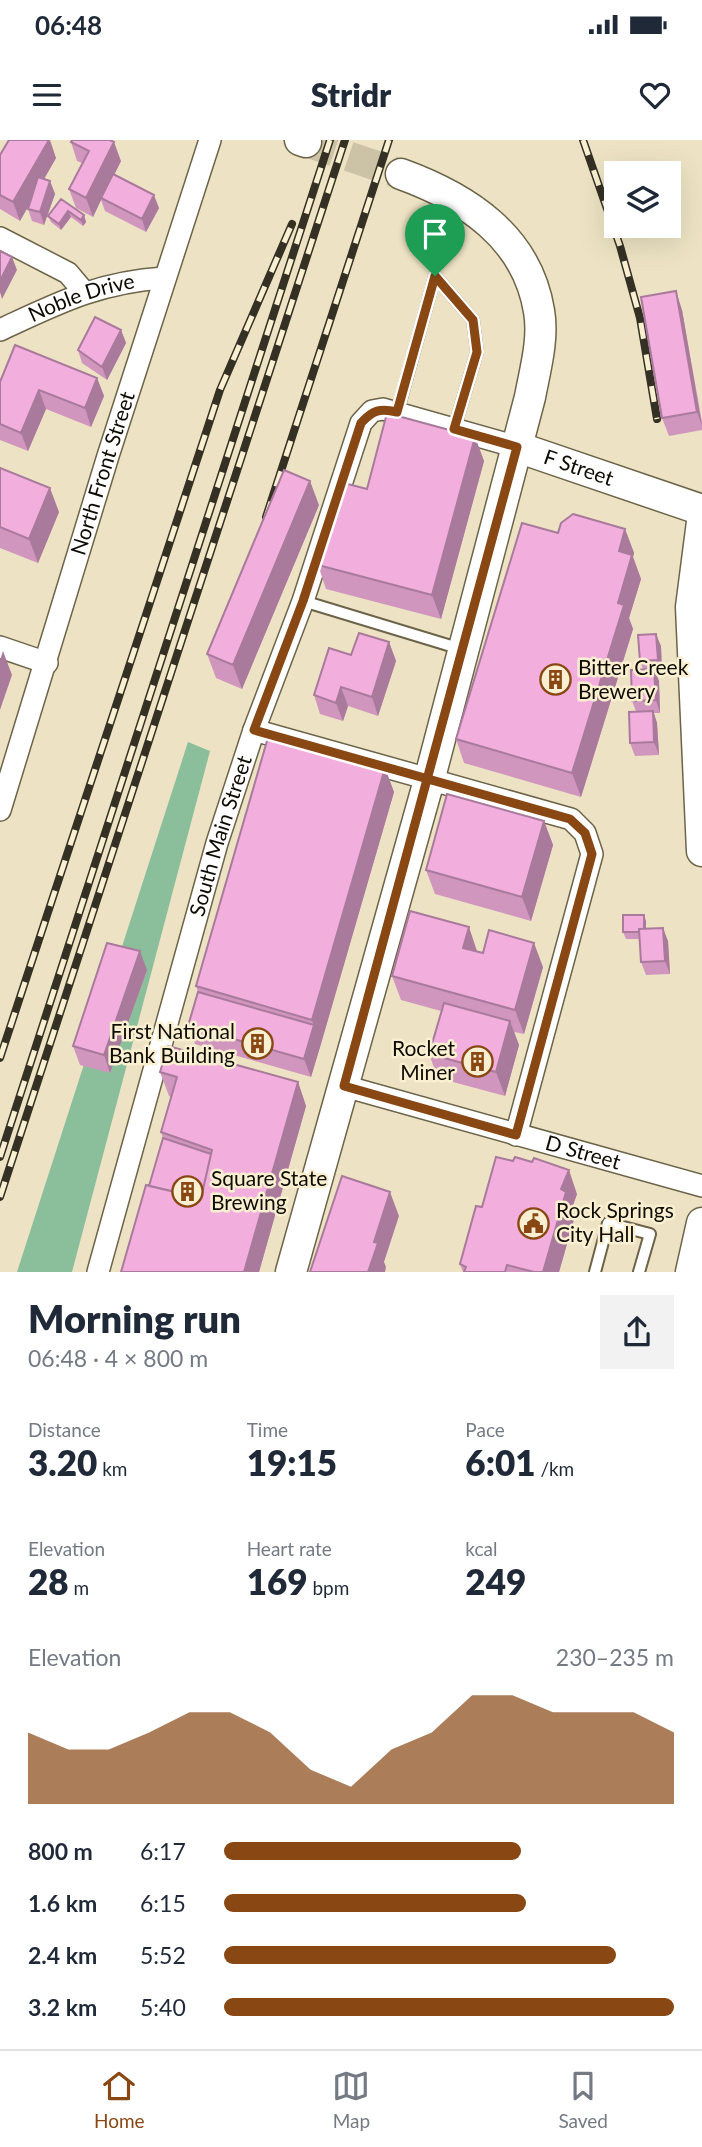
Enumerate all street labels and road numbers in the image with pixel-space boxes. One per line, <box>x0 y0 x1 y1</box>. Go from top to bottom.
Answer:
street label: Noble Drive <box>24 267 136 326</box>
street label: North Front Street <box>65 388 139 558</box>
street label: F Street <box>541 443 618 490</box>
street label: South Main Street <box>183 752 256 919</box>
street label: D Street <box>543 1129 624 1174</box>

